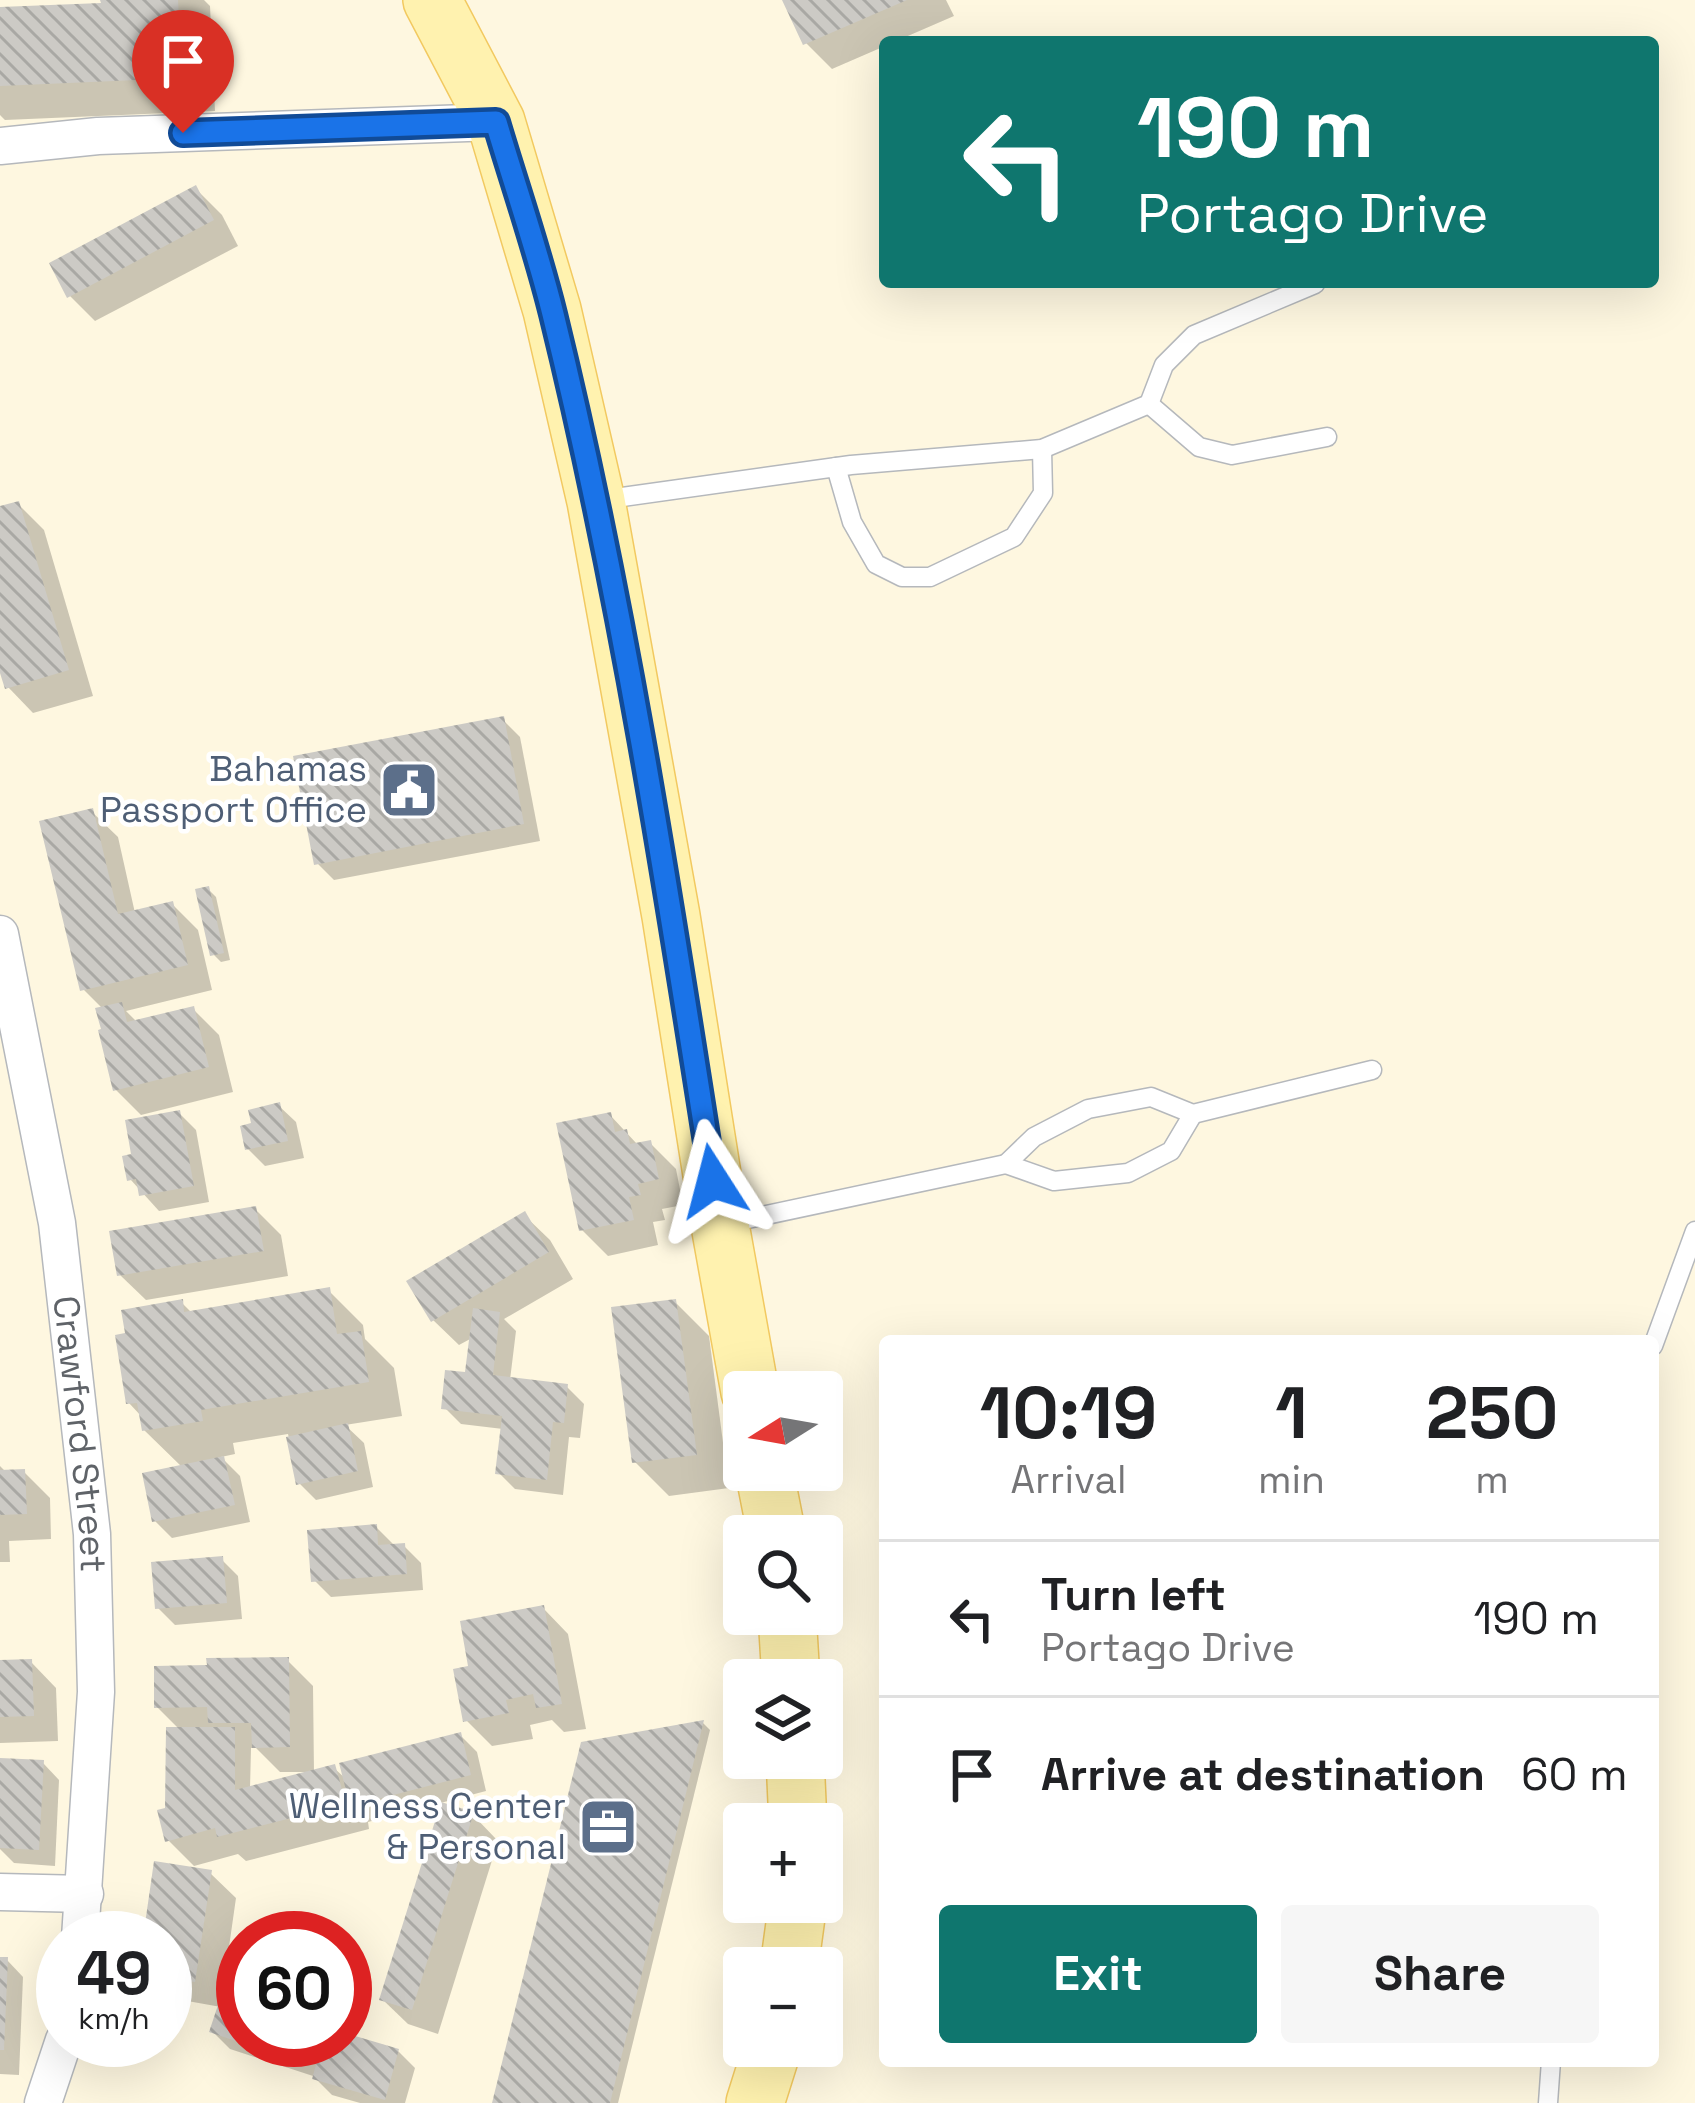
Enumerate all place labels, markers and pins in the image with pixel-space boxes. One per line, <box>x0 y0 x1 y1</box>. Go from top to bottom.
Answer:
pin <box>132 10 234 133</box>
place label: Bahamas Passport Office <box>100 746 367 833</box>
public building icon: Bahamas Passport Office <box>378 759 440 821</box>
place label: Wellness Center & Personal <box>289 1783 566 1870</box>
office icon: Wellness Center & Personal <box>577 1796 639 1858</box>

